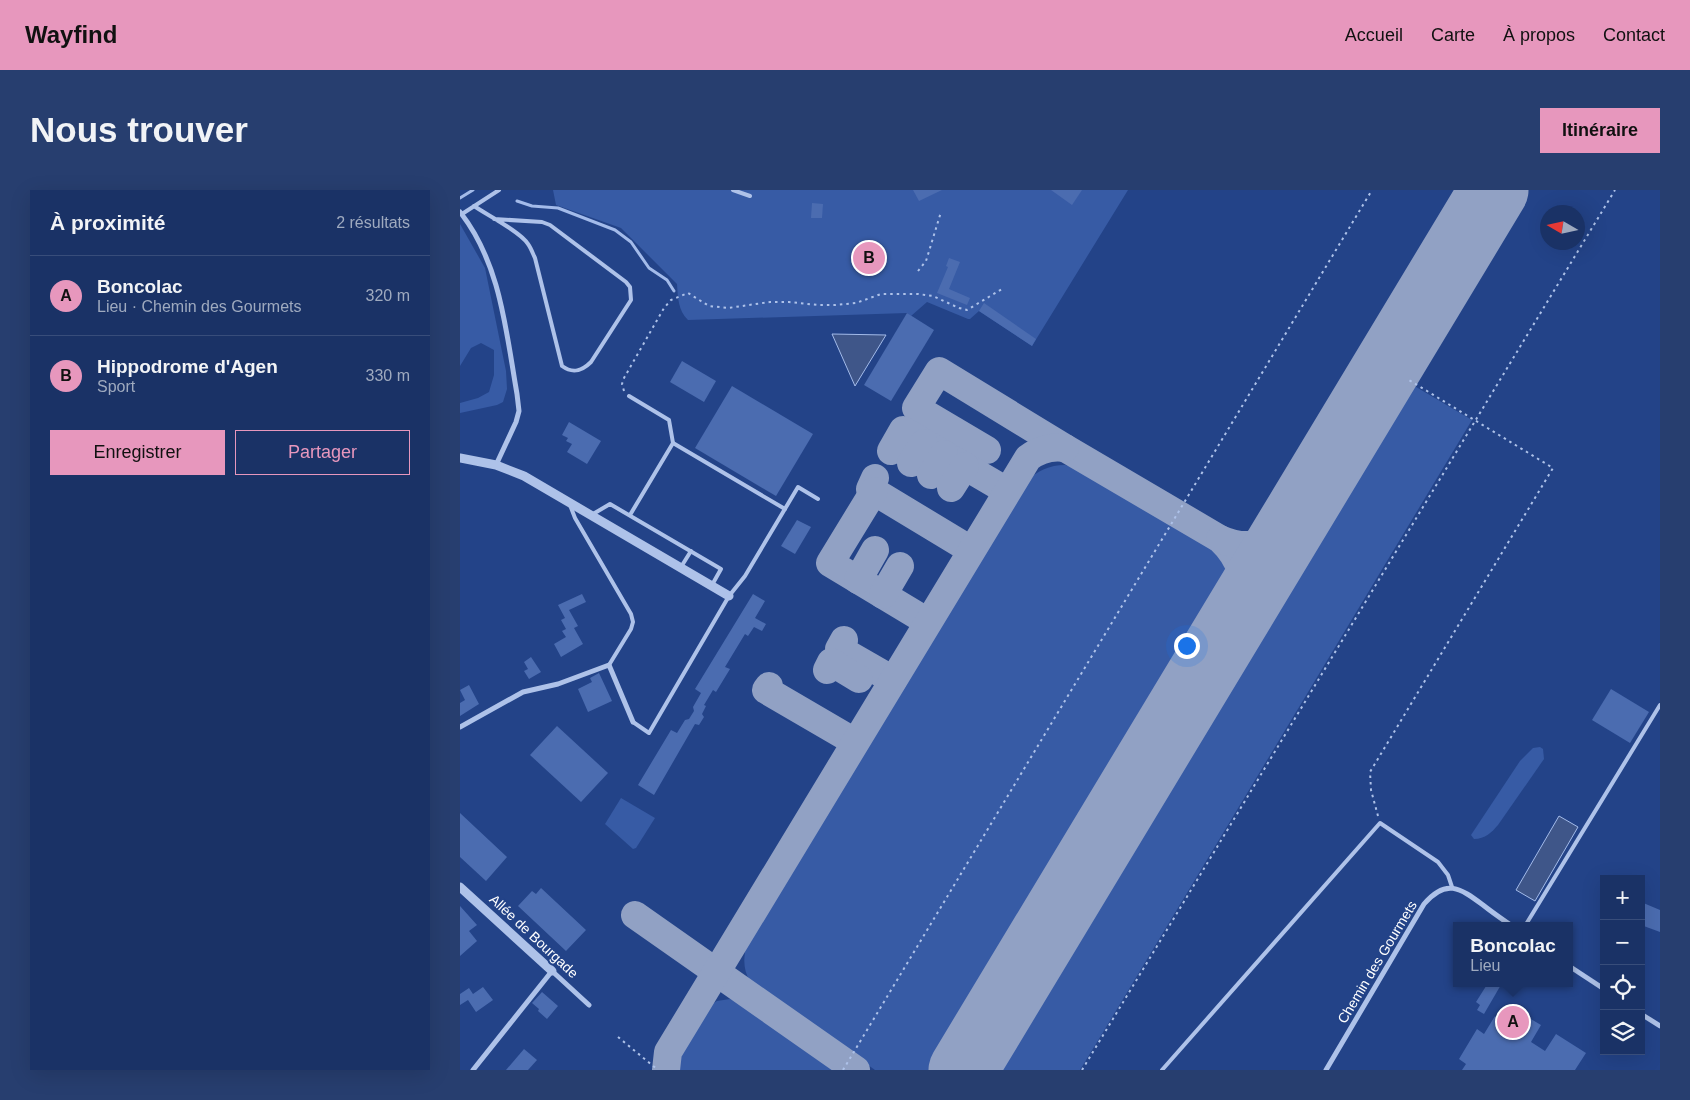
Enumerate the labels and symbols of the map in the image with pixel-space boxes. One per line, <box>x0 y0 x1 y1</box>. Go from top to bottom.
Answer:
north arrow <box>1540 205 1585 250</box>
pin: B <box>853 239 885 277</box>
your location <box>1174 633 1200 659</box>
street label: Allée de Bourgade <box>486 891 582 981</box>
street label: Chemin des Gourmets <box>1334 898 1420 1026</box>
pin: A <box>1497 1003 1529 1041</box>

